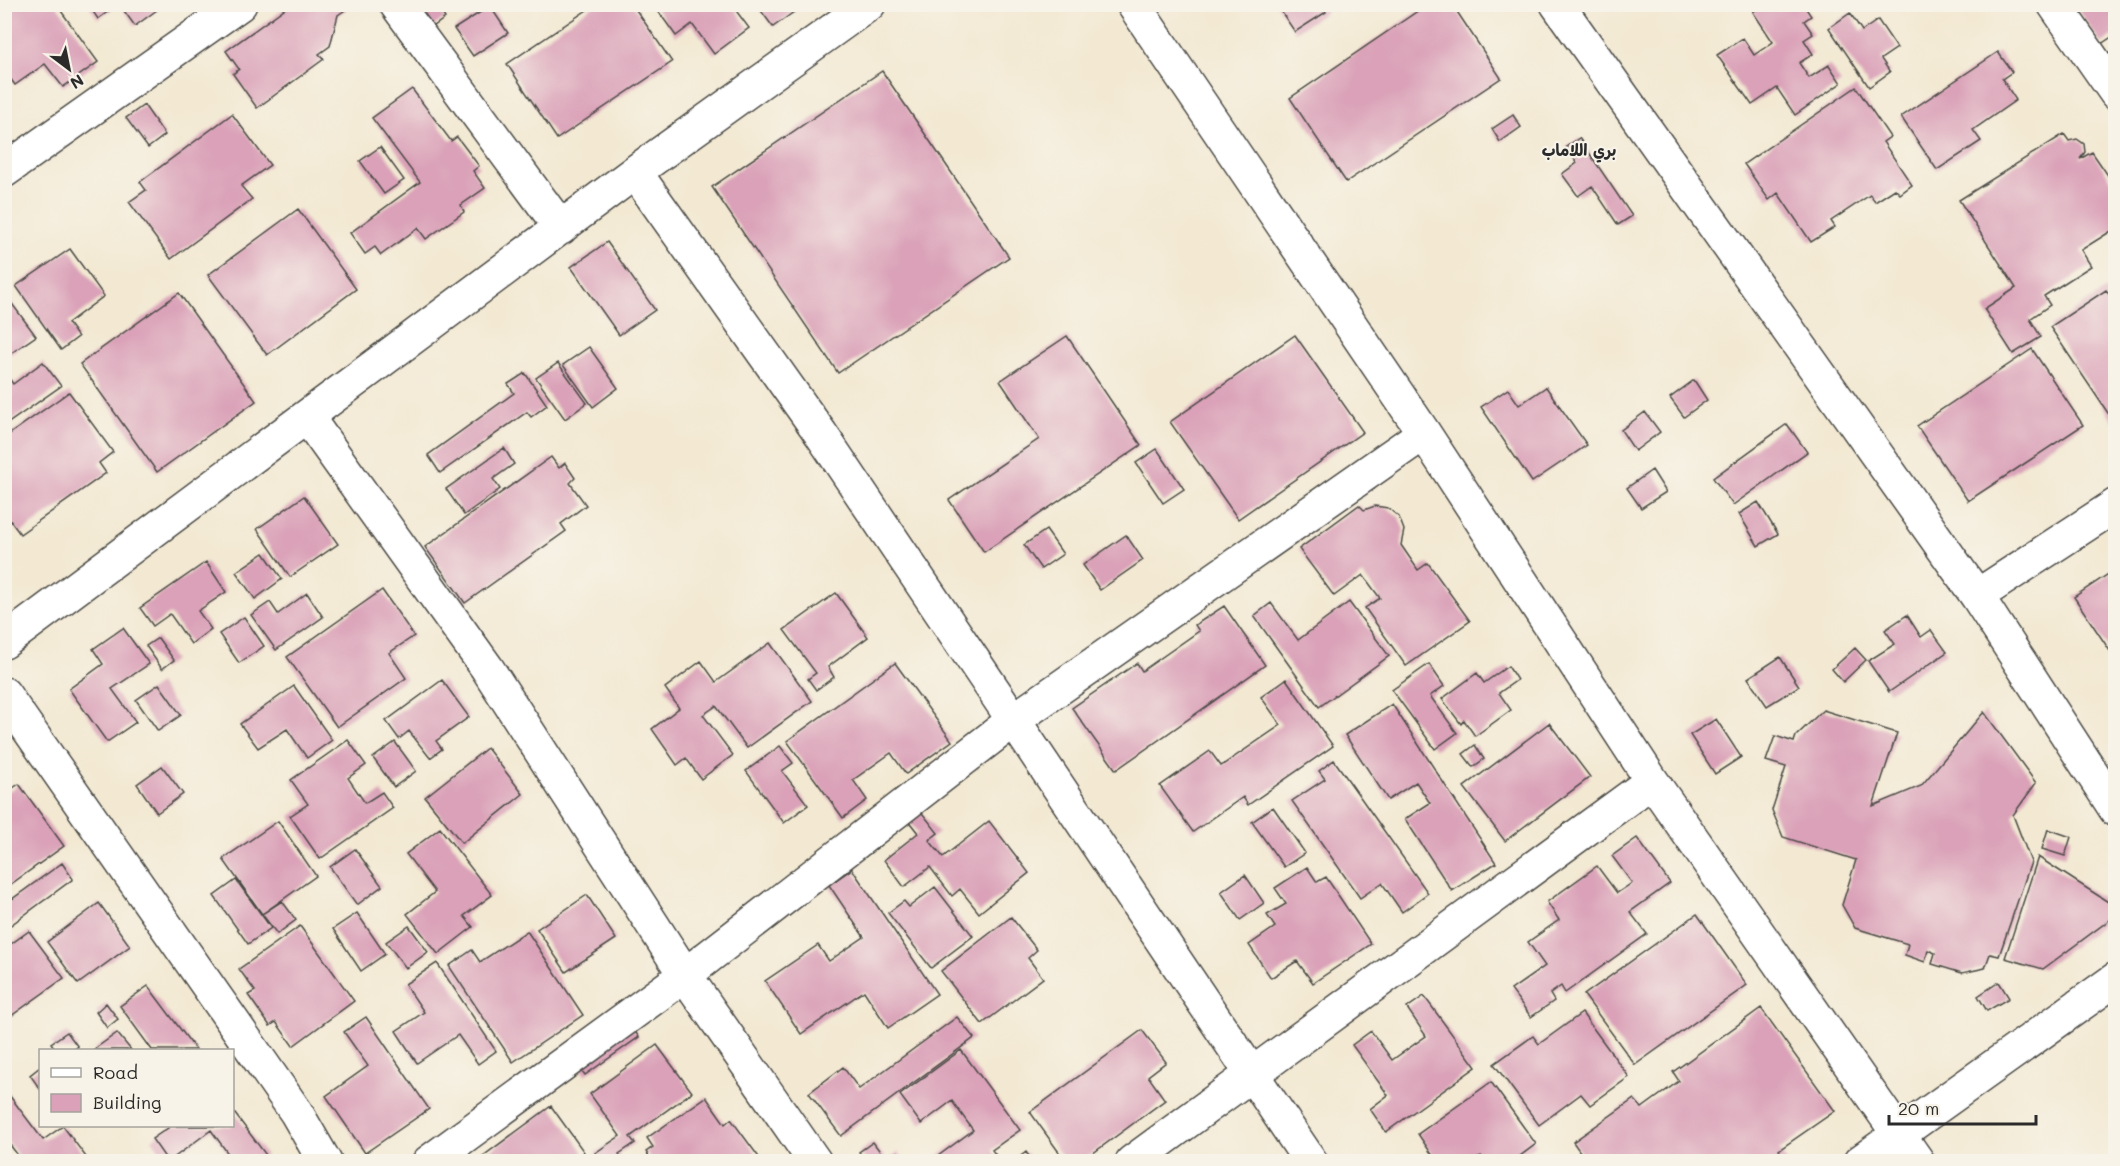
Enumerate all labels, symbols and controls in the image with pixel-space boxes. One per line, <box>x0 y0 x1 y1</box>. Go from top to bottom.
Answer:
north arrow <box>39 39 99 99</box>
text: N <box>66 70 88 94</box>
district label: بري اللاماب <box>1542 139 1616 163</box>
legend <box>39 1049 234 1127</box>
text: Road <box>93 1060 138 1084</box>
scale bar <box>1889 1088 2036 1126</box>
text: Building <box>93 1090 161 1114</box>
text: 20 m <box>1898 1096 1939 1120</box>

